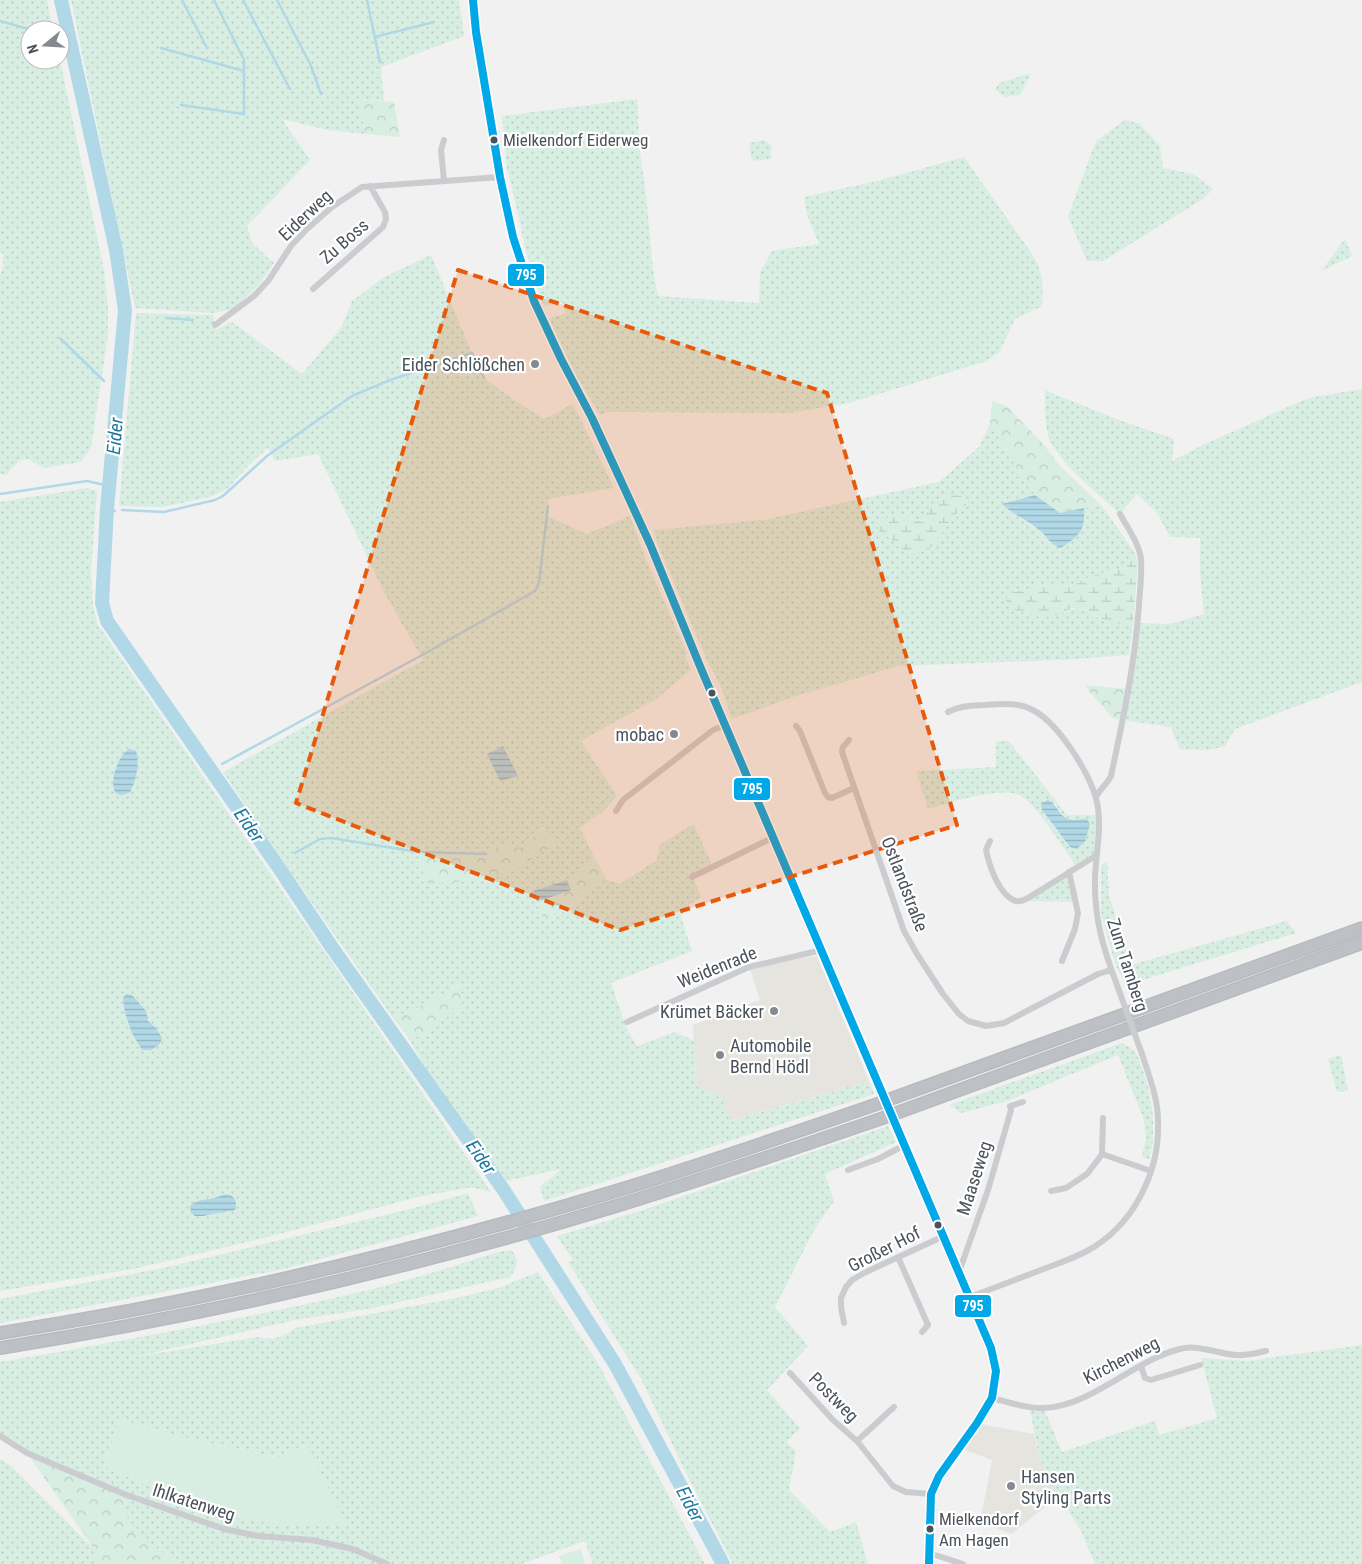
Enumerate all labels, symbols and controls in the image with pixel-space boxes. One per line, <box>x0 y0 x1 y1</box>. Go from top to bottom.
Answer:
north arrow <box>20 20 70 70</box>
text: N <box>24 42 42 56</box>
place label: Mielkendorf Eiderweg <box>503 130 648 150</box>
marker: Mielkendorf Eiderweg <box>489 135 499 145</box>
street label: Eiderweg <box>274 185 336 245</box>
street label: Zu Boss <box>315 214 373 268</box>
line badge: 795 <box>507 263 545 287</box>
text: 795 <box>515 267 537 283</box>
place label: Eider Schlößchen <box>402 354 525 375</box>
marker: Eider Schlößchen <box>529 358 541 370</box>
water label: Eider <box>102 416 128 455</box>
unlabelled marker <box>707 688 717 698</box>
place label: mobac <box>616 724 664 745</box>
marker: mobac <box>668 728 680 740</box>
line badge: 795 <box>733 777 771 801</box>
text: 795 <box>741 781 763 797</box>
water label: Eider <box>229 803 269 847</box>
street label: Ostlandstraße <box>877 834 933 934</box>
street label: Zum Tamberg <box>1103 915 1153 1015</box>
street label: Weidenrade <box>674 942 760 992</box>
place label: Krümet Bäcker <box>660 1001 765 1022</box>
marker: Krümet Bäcker <box>768 1005 780 1017</box>
place label: Automobile Bernd Hödl <box>730 1035 811 1077</box>
marker: Automobile Bernd Hödl <box>714 1049 726 1061</box>
water label: Eider <box>461 1135 501 1179</box>
street label: Maaseweg <box>952 1138 996 1218</box>
unlabelled marker <box>933 1220 943 1230</box>
street label: Großer Hof <box>844 1222 924 1276</box>
line badge: 795 <box>954 1294 992 1318</box>
text: 795 <box>962 1298 984 1314</box>
street label: Kirchenweg <box>1079 1332 1163 1388</box>
street label: Postweg <box>805 1368 863 1426</box>
place label: Hansen Styling Parts <box>1021 1466 1111 1508</box>
street label: Ihlkatenweg <box>150 1479 238 1525</box>
marker: Hansen Styling Parts <box>1005 1480 1017 1492</box>
water label: Eider <box>671 1482 709 1526</box>
place label: Mielkendorf Am Hagen <box>939 1509 1020 1550</box>
marker: Mielkendorf Am Hagen <box>925 1524 935 1534</box>

